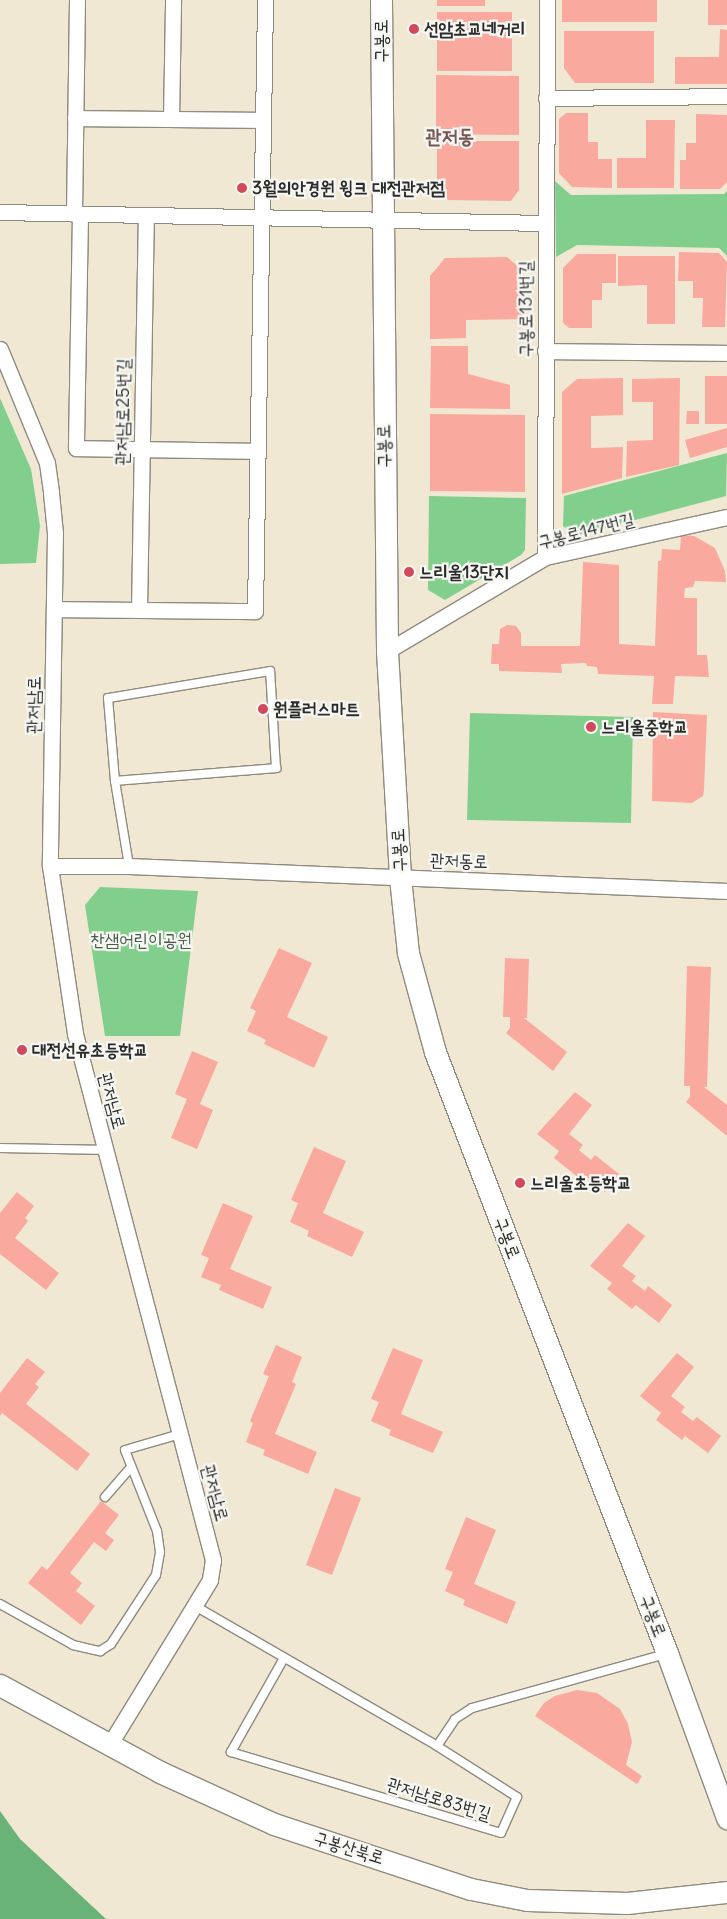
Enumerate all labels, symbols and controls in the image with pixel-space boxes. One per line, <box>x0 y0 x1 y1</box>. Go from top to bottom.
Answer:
place label: 선암초교네거리 <box>424 18 525 40</box>
street label: 구봉로 <box>370 19 392 63</box>
marker: 선암초교네거리 <box>408 23 420 35</box>
district label: 관저동 <box>426 123 474 147</box>
place label: 3월의안경원 윙크 대전관저점 <box>252 177 445 199</box>
marker: 3월의안경원 윙크 대전관저점 <box>236 182 248 194</box>
street label: 구봉로131번길 <box>515 261 537 357</box>
street label: 관저남로25번길 <box>111 358 135 466</box>
street label: 구봉로 <box>373 424 395 468</box>
street label: 구봉로147번길 <box>536 509 636 553</box>
place label: 느리울13단지 <box>419 561 509 583</box>
marker: 느리울13단지 <box>403 566 415 578</box>
street label: 관저남로 <box>23 676 45 734</box>
place label: 원플러스마트 <box>273 698 360 720</box>
marker: 원플러스마트 <box>257 703 269 715</box>
place label: 느리울중학교 <box>601 716 688 738</box>
marker: 느리울중학교 <box>585 721 597 733</box>
street label: 구봉로 <box>387 828 411 872</box>
street label: 관저동로 <box>430 849 488 873</box>
park label: 찬샘어린이공원 <box>90 929 192 951</box>
place label: 대전선유초등학교 <box>32 1039 148 1061</box>
marker: 대전선유초등학교 <box>16 1044 28 1056</box>
street label: 관저남로 <box>94 1070 130 1132</box>
place label: 느리울초등학교 <box>530 1172 631 1194</box>
marker: 느리울초등학교 <box>514 1177 526 1189</box>
street label: 구봉로 <box>489 1214 525 1262</box>
street label: 관저남로 <box>197 1462 233 1524</box>
street label: 구봉로 <box>635 1592 671 1640</box>
street label: 관저남로83번길 <box>384 1773 494 1825</box>
street label: 구봉산북로 <box>311 1827 387 1869</box>

